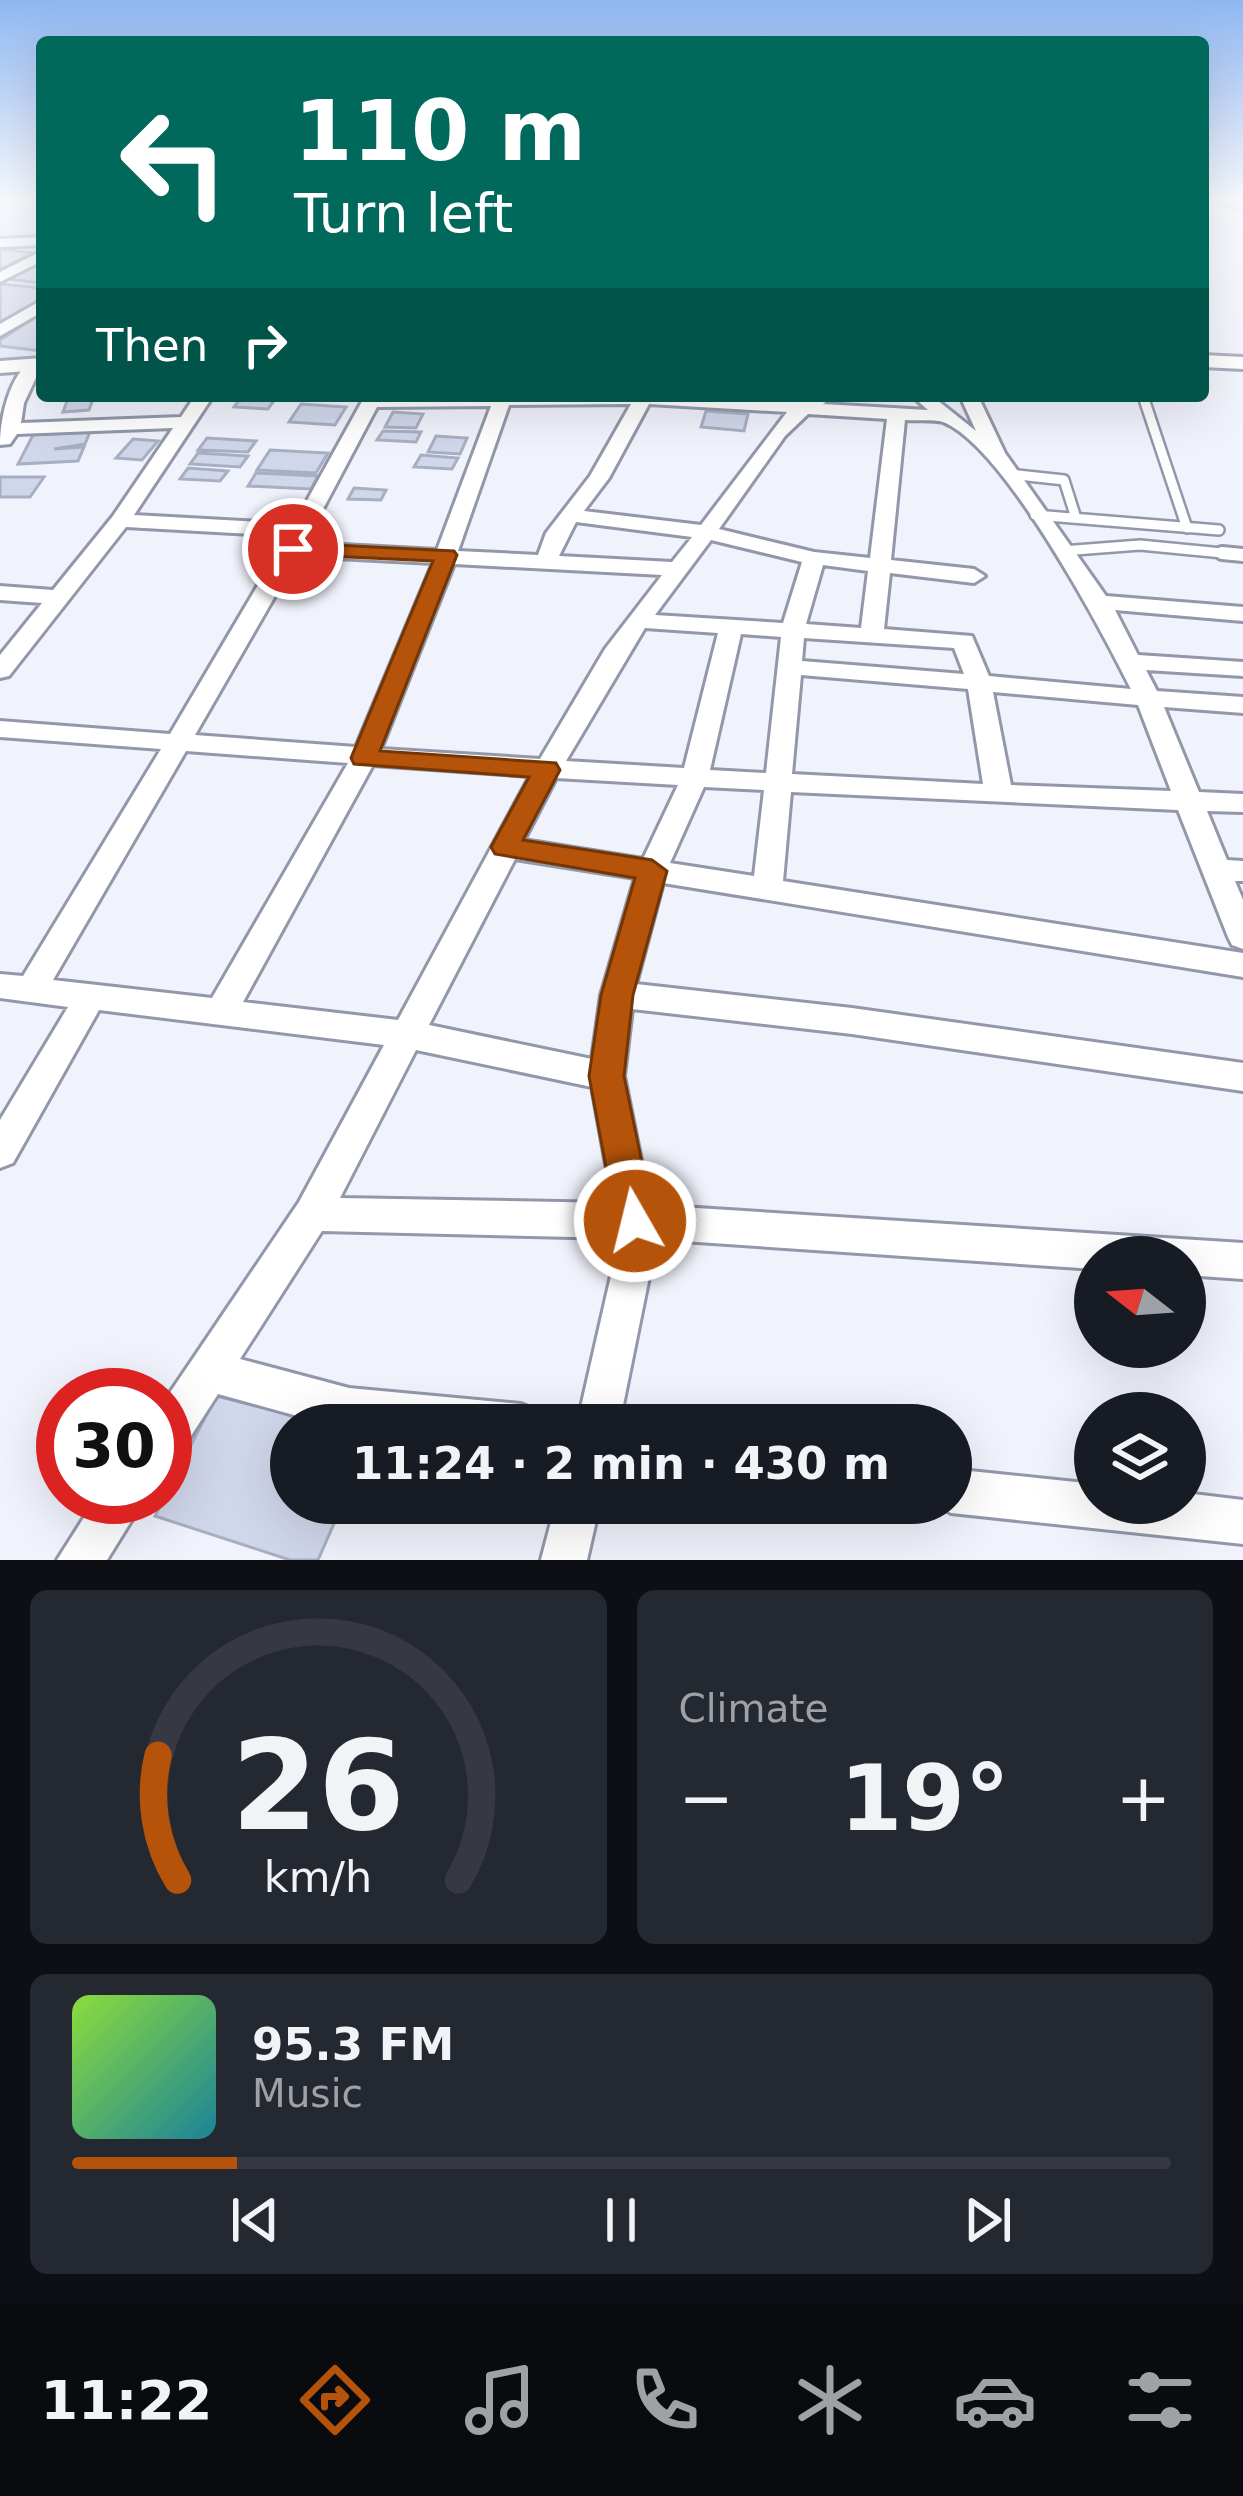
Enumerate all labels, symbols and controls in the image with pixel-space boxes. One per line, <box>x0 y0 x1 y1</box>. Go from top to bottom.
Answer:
text: 110 m <box>294 82 586 180</box>
icon: left <box>96 84 252 240</box>
text: Turn left <box>294 182 513 245</box>
icon: right <box>232 312 298 378</box>
text: Then <box>96 319 208 372</box>
pin <box>242 498 344 600</box>
icon: arrive <box>260 516 326 582</box>
position arrow <box>572 1158 698 1284</box>
north arrow <box>1074 1236 1206 1368</box>
map controls <box>1074 1236 1206 1524</box>
speed limit sign: 30 <box>36 1368 192 1524</box>
button: layers <box>1074 1392 1206 1524</box>
text: 11:24 · 2 min · 430 m <box>352 1437 890 1490</box>
text: Climate <box>679 1686 829 1731</box>
text: 26 <box>231 1713 405 1858</box>
text: 19° <box>840 1746 1010 1851</box>
text: − <box>679 1760 734 1837</box>
text: + <box>1116 1760 1171 1837</box>
text: km/h <box>264 1852 372 1902</box>
text: 95.3 FM <box>252 2018 454 2071</box>
text: Music <box>252 2071 363 2116</box>
icon: previous <box>222 2187 288 2253</box>
icon: pause <box>588 2187 654 2253</box>
icon: next <box>955 2187 1021 2253</box>
icon: directions <box>293 2358 377 2442</box>
icon: music <box>458 2358 542 2442</box>
icon: phone <box>623 2358 707 2442</box>
icon: climate <box>788 2358 872 2442</box>
icon: car <box>953 2358 1037 2442</box>
icon: filters <box>1118 2358 1202 2442</box>
text: 11:22 <box>41 2369 212 2432</box>

